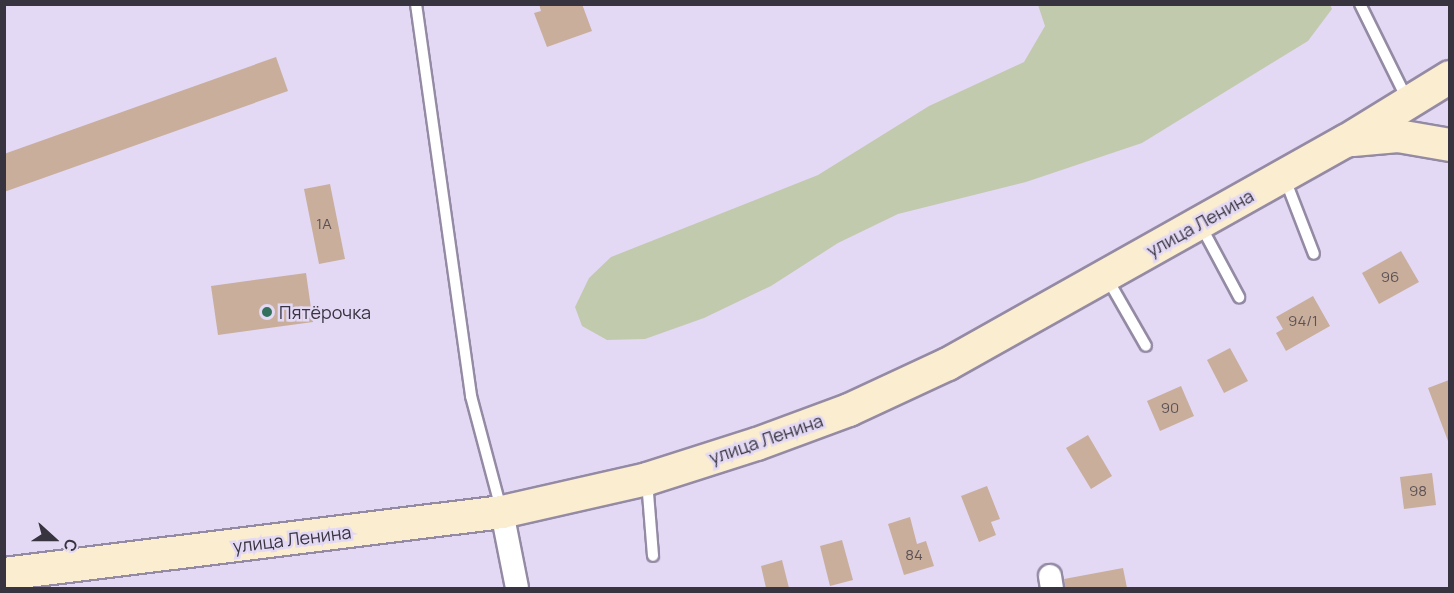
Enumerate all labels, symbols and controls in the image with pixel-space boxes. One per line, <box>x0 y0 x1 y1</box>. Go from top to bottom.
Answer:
street label: улица Ленина <box>1143 185 1257 261</box>
house number: 1А <box>316 215 332 233</box>
house number: 96 <box>1381 268 1399 286</box>
place label: Пятёрочка <box>279 301 371 323</box>
marker: Пятёрочка <box>260 305 274 319</box>
house number: 94/1 <box>1288 312 1318 330</box>
house number: 90 <box>1161 399 1179 417</box>
street label: улица Ленина <box>706 409 826 469</box>
house number: 98 <box>1409 482 1427 500</box>
north arrow <box>24 509 84 569</box>
street label: улица Ленина <box>232 521 352 557</box>
text: С <box>58 536 83 555</box>
house number: 84 <box>905 546 923 564</box>

